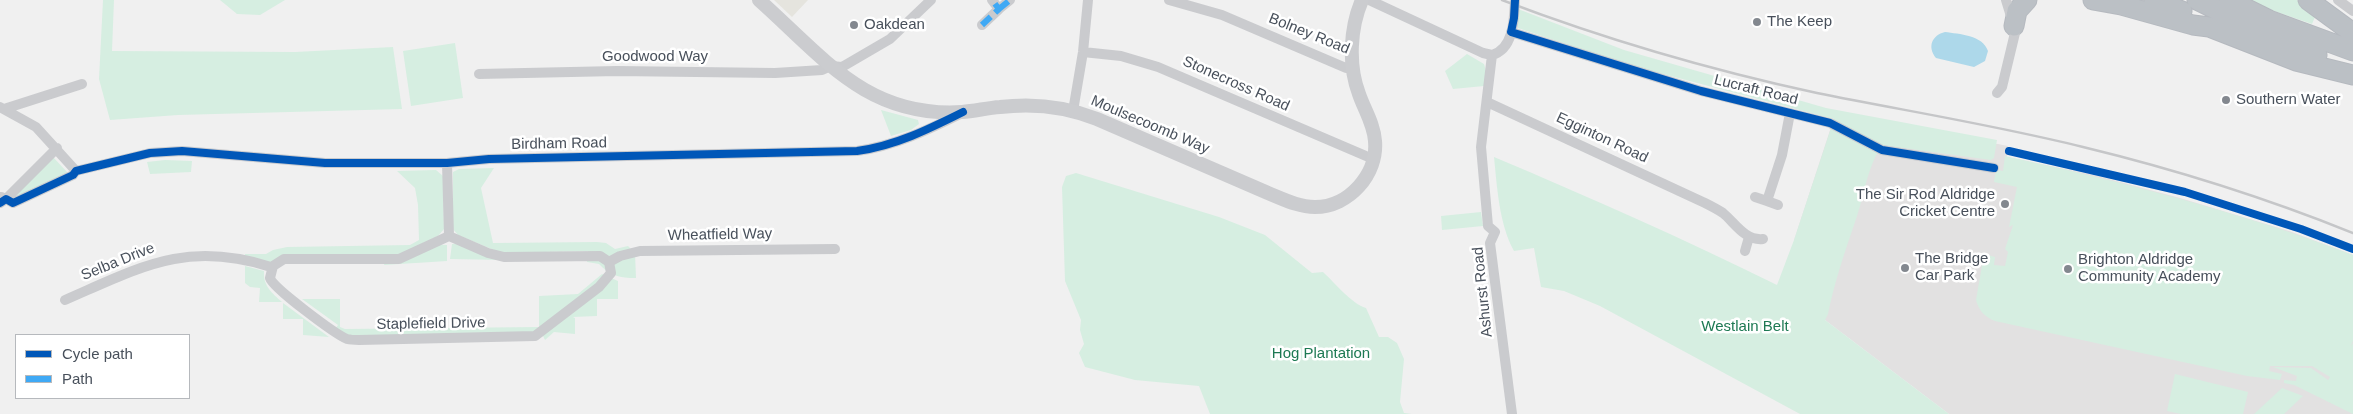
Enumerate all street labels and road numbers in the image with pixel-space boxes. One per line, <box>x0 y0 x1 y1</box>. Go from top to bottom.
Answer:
street label: Bolney Road <box>1266 10 1352 58</box>
street label: Goodwood Way <box>602 48 708 66</box>
street label: Stonecross Road <box>1180 52 1292 116</box>
street label: Lucraft Road <box>1712 71 1800 109</box>
street label: Moulsecoomb Way <box>1088 92 1212 158</box>
street label: Egginton Road <box>1553 109 1651 167</box>
street label: Birdham Road <box>511 134 607 154</box>
street label: Wheatfield Way <box>668 225 772 245</box>
street label: Selba Drive <box>79 239 157 285</box>
street label: Ashurst Road <box>1469 246 1497 338</box>
street label: Staplefield Drive <box>376 314 486 334</box>

